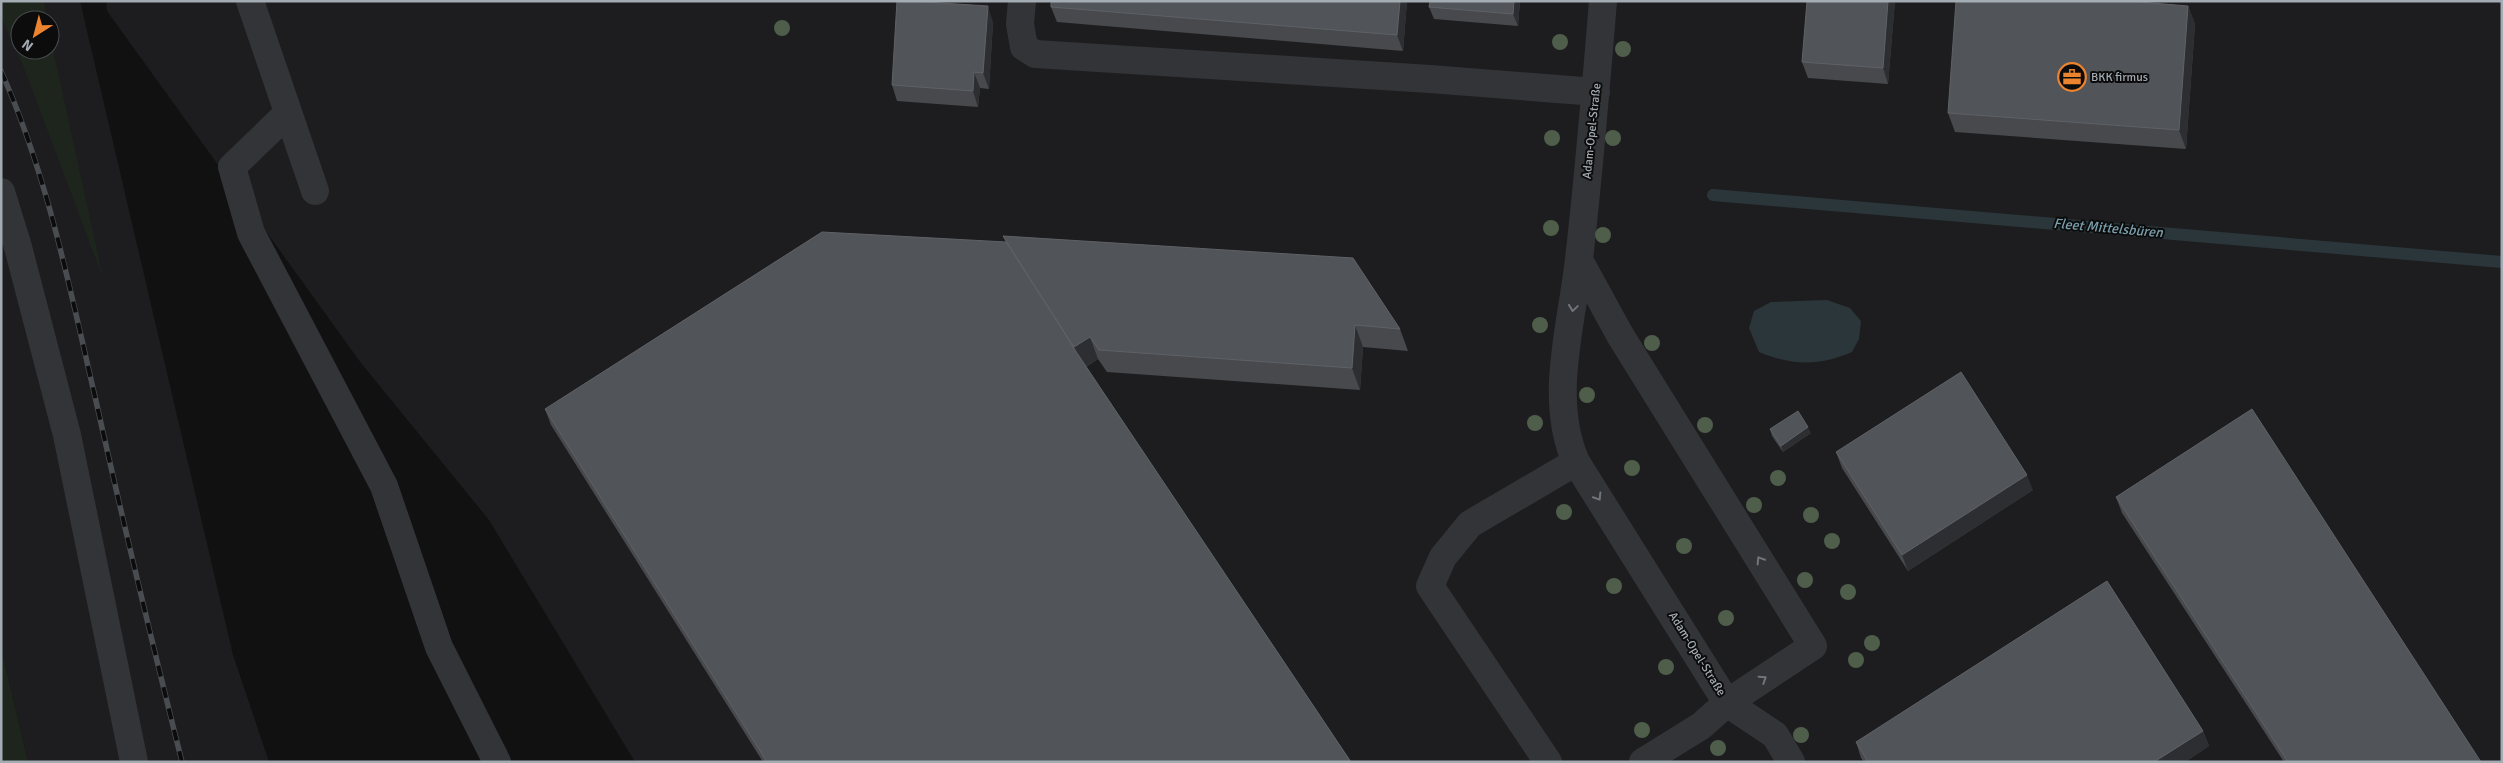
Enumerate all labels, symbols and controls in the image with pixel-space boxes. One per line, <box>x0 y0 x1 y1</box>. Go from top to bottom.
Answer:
north arrow <box>10 10 60 60</box>
text: N <box>19 35 37 55</box>
office icon: BKK firmus <box>2057 62 2087 92</box>
place label: BKK firmus <box>2091 70 2148 85</box>
street label: Adam-Opel-Straße <box>1580 82 1604 180</box>
water label: Fleet Mittelsbüren <box>2053 215 2164 241</box>
one-way arrow <box>1568 304 1578 313</box>
one-way arrow <box>1592 491 1602 500</box>
one-way arrow <box>1756 556 1766 565</box>
street label: Adam-Opel-Straße <box>1665 609 1729 699</box>
one-way arrow <box>1757 676 1766 686</box>

